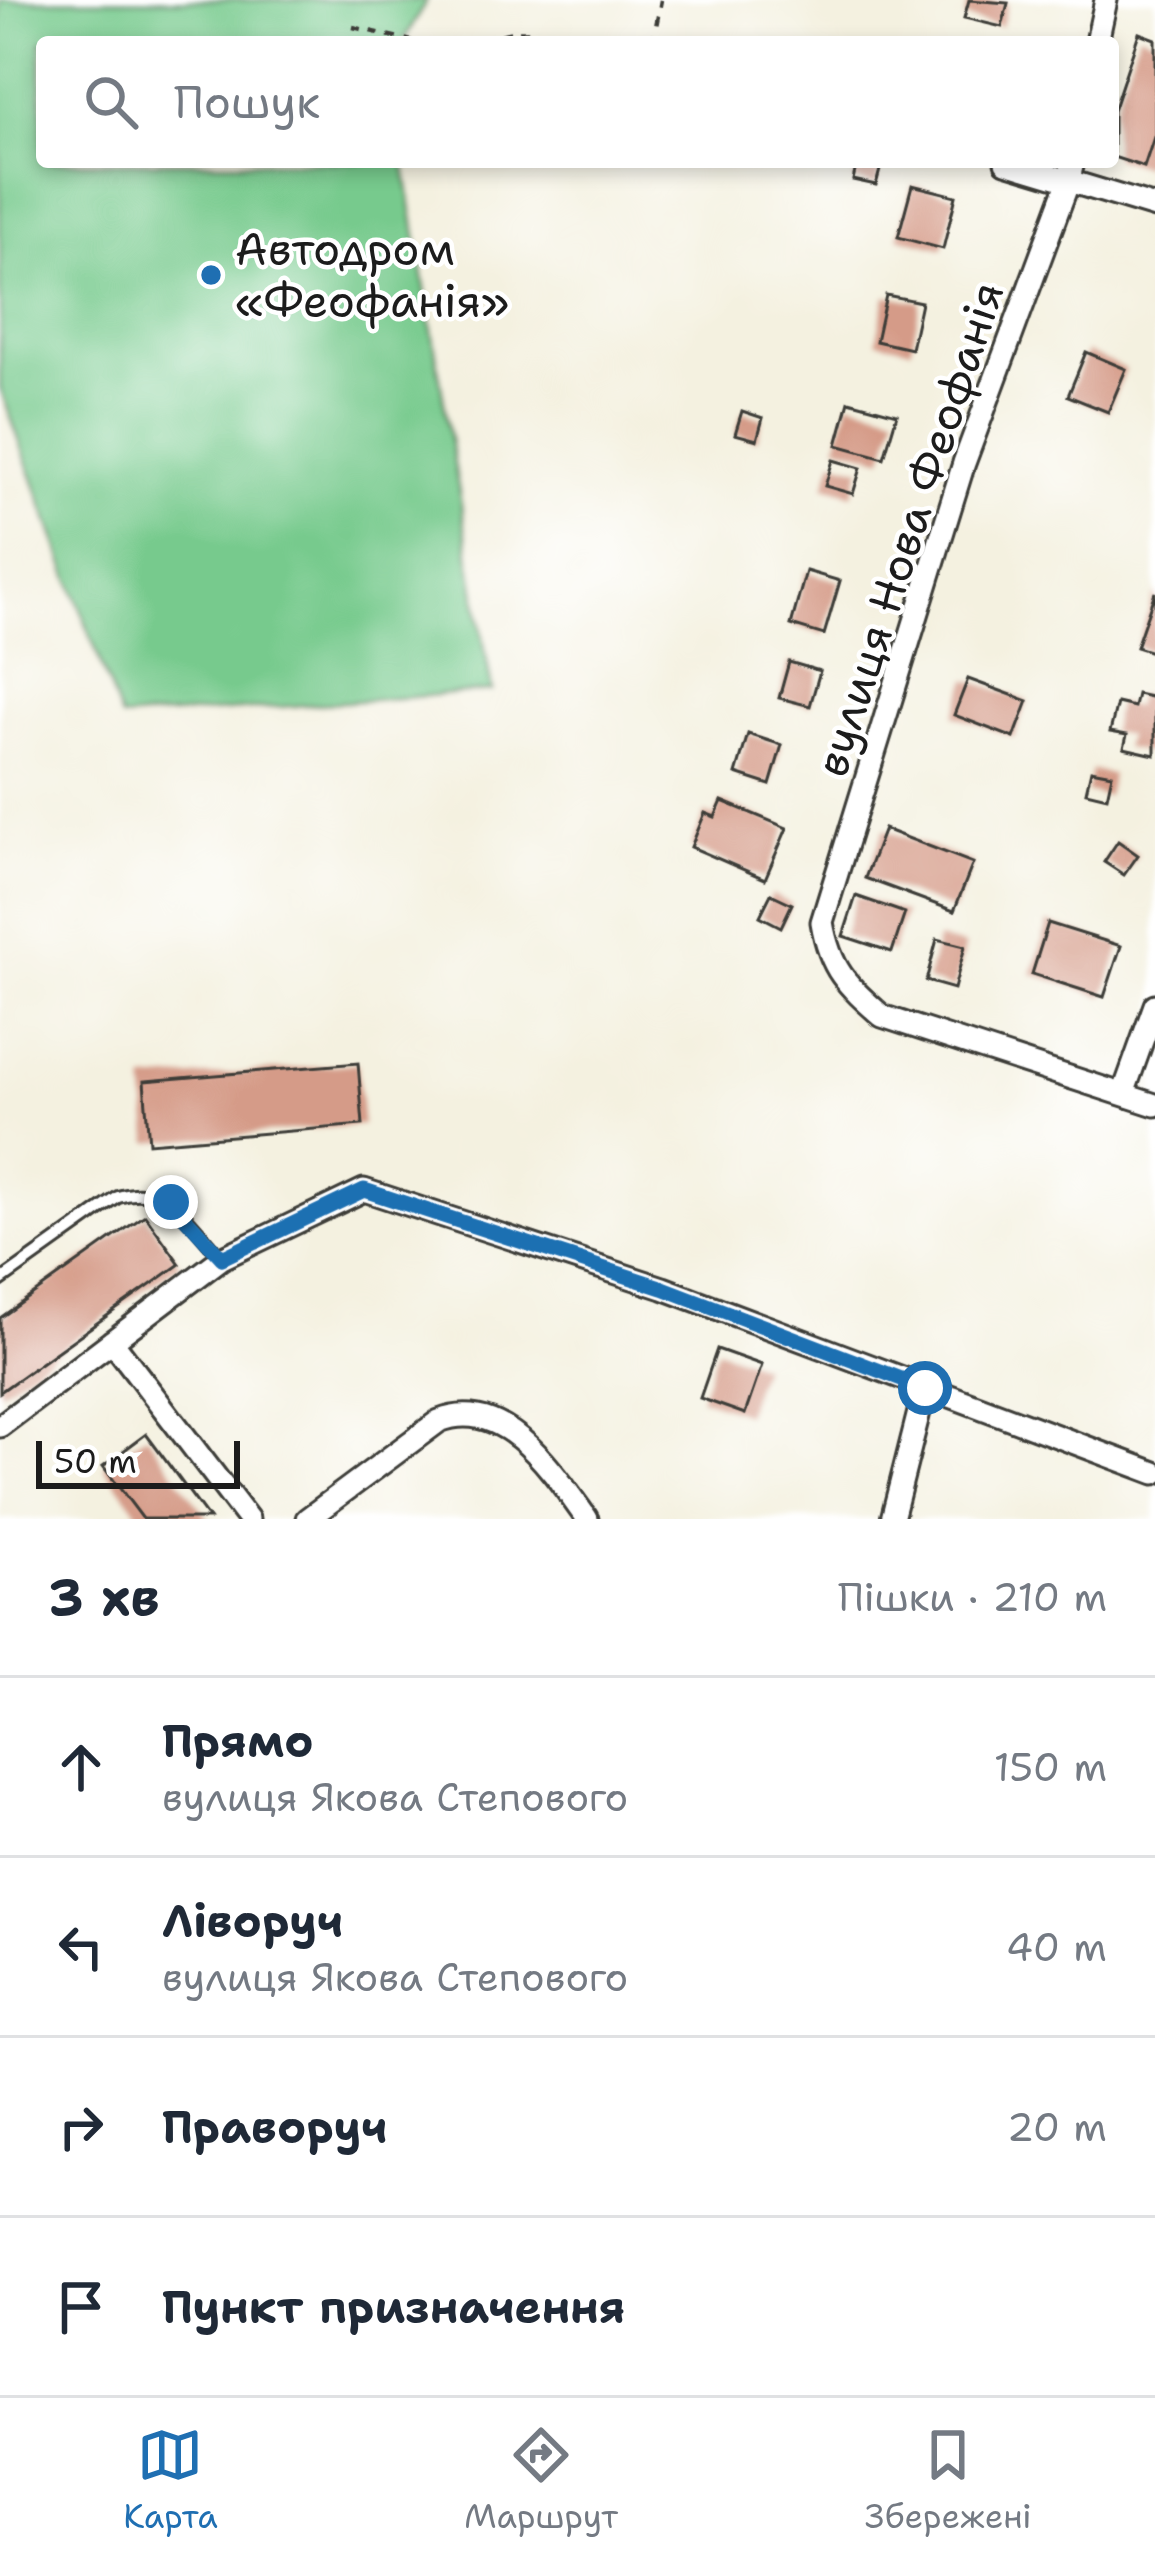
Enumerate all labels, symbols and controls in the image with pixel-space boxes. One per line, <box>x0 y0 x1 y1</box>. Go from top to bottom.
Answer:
search box <box>36 36 1119 168</box>
icon: search <box>78 69 144 135</box>
text: Пошук <box>174 72 320 132</box>
place label: Автодром «Феофанія» <box>235 219 509 331</box>
marker: Автодром «Феофанія» <box>198 262 224 288</box>
street label: вулиця Нова Феофанія <box>801 274 1017 784</box>
route end <box>144 1175 198 1229</box>
route start <box>898 1361 952 1415</box>
scale bar <box>36 1435 240 1488</box>
text: 50 m <box>54 1439 137 1484</box>
text: 3 хв <box>48 1563 159 1631</box>
text: Пішки · 210 m <box>838 1571 1107 1623</box>
text: Прямо <box>162 1711 313 1771</box>
icon: ahead <box>48 1734 114 1800</box>
text: 150 m <box>994 1741 1107 1793</box>
text: вулиця Якова Степового <box>162 1771 628 1823</box>
text: Ліворуч <box>162 1891 343 1951</box>
icon: left <box>48 1914 114 1980</box>
text: 40 m <box>1006 1921 1107 1973</box>
text: вулиця Якова Степового <box>162 1951 628 2003</box>
icon: right <box>48 2094 114 2160</box>
text: Праворуч <box>162 2097 387 2157</box>
text: 20 m <box>1007 2101 1107 2153</box>
icon: arrive <box>48 2274 114 2340</box>
text: Пункт призначення <box>162 2277 625 2337</box>
tab: Карта <box>123 2422 218 2539</box>
tab: Маршрут <box>464 2422 618 2539</box>
tab: Збережені <box>865 2422 1032 2539</box>

